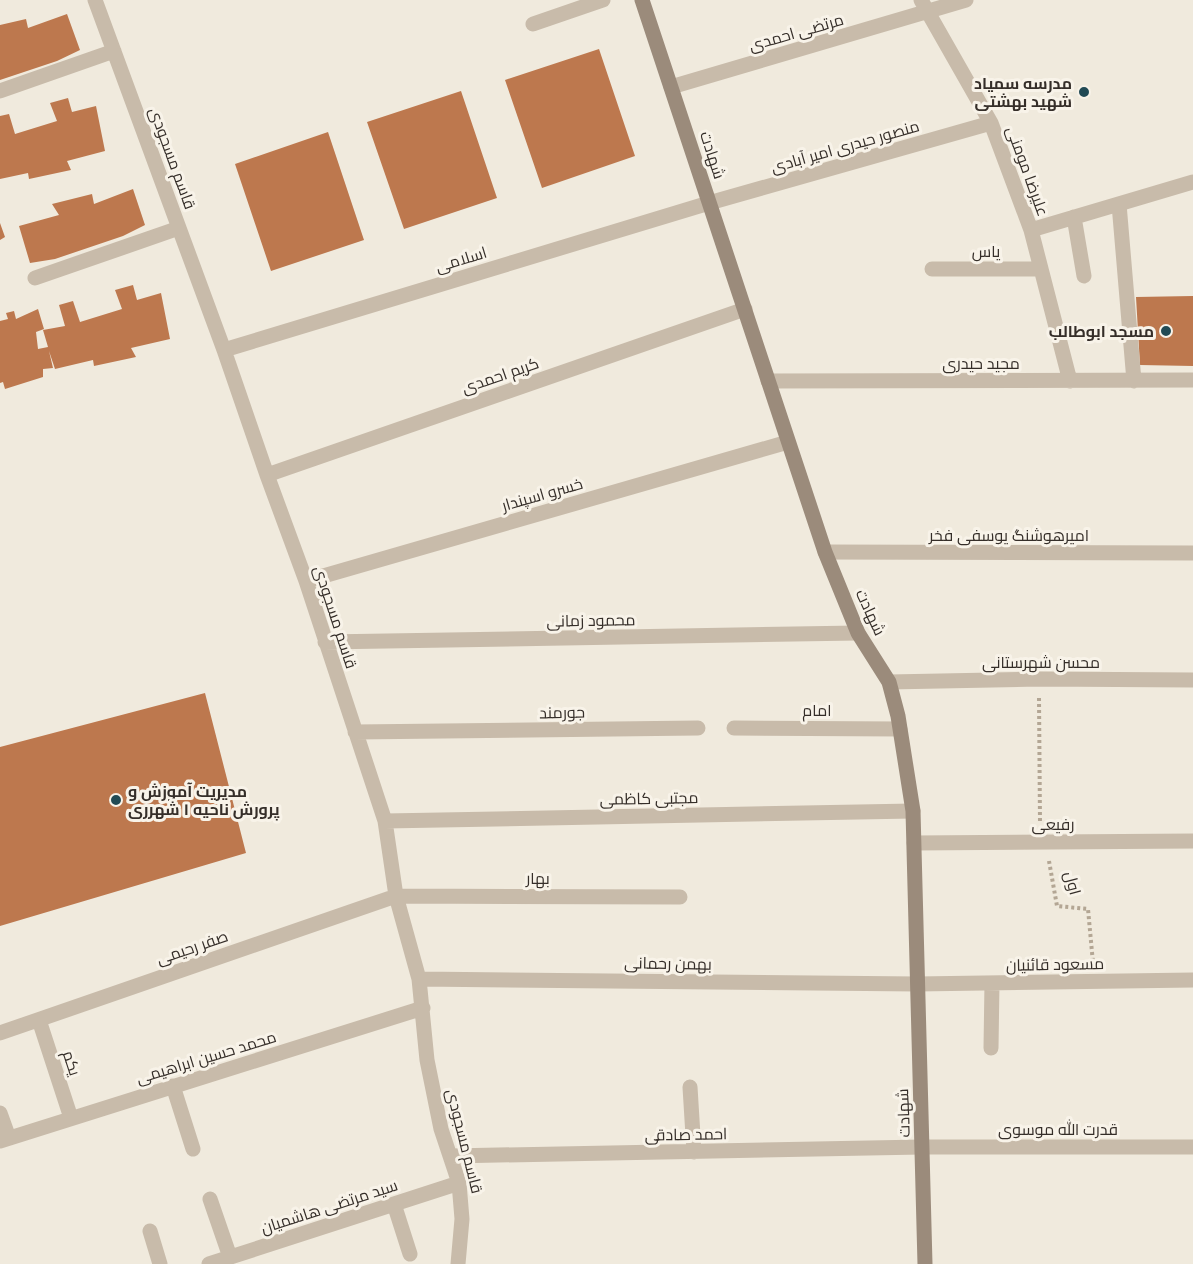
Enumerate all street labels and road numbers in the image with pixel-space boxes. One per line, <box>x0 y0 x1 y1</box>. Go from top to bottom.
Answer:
street label: مرتضی احمدی <box>746 9 846 56</box>
street label: قاسم مسجودی <box>143 104 201 212</box>
street label: منصور حیدری امیر آبادی <box>768 115 922 178</box>
street label: علیرضا مومنی <box>1002 123 1053 219</box>
street label: شهادت <box>695 129 730 182</box>
street label: یاس <box>972 241 1001 262</box>
street label: اسلامی <box>433 242 489 277</box>
street label: کریم احمدی <box>459 352 542 399</box>
street label: مجید حیدری <box>942 353 1020 374</box>
street label: خسرو اسپندار <box>498 473 585 516</box>
street label: امیرهوشنگ یوسفی فخر <box>928 525 1089 546</box>
street label: قاسم مسجودی <box>308 563 362 672</box>
street label: شهادت <box>851 586 890 639</box>
street label: محمود زمانی <box>546 609 636 632</box>
street label: محسن شهرستانی <box>982 652 1100 673</box>
street label: امام <box>802 700 832 722</box>
street label: جورمند <box>539 702 585 722</box>
street label: مجتبی کاظمی <box>599 787 699 810</box>
street label: رفیعی <box>1032 814 1074 835</box>
street label: بهار <box>525 868 550 889</box>
street label: اول <box>1059 869 1086 897</box>
street label: صفر رحیمی <box>153 925 231 970</box>
street label: بهمن رحمانی <box>624 952 712 975</box>
street label: مسعود قائنیان <box>1006 953 1104 976</box>
street label: محمد حسین ابراهیمی <box>134 1026 279 1089</box>
street label: یکم <box>57 1048 86 1079</box>
street label: قاسم مسجودی <box>440 1087 488 1196</box>
street label: شهادت <box>892 1088 915 1138</box>
street label: قدرت الله موسوی <box>998 1119 1118 1140</box>
street label: احمد صادقی <box>645 1123 727 1146</box>
street label: سید مرتضی هاشمیان <box>258 1174 400 1239</box>

